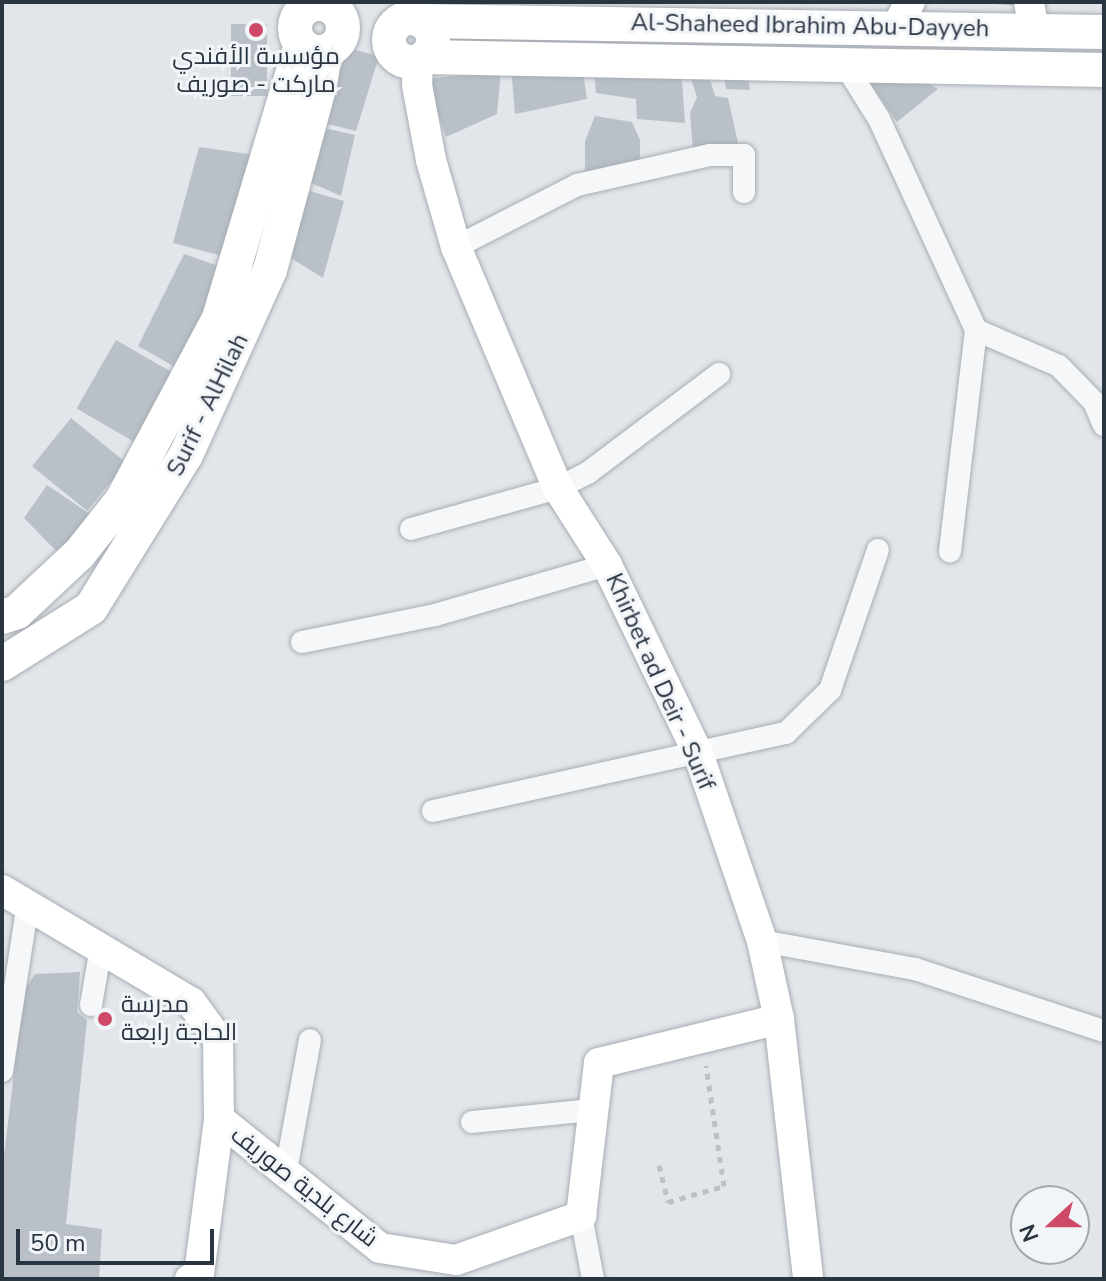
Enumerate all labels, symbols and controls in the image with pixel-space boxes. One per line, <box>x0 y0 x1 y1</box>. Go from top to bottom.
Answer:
street label: Al-Shaheed Ibrahim Abu-Dayyeh <box>630 8 990 44</box>
marker: مؤسسة الأفندي ماركت - صوريف <box>247 21 265 39</box>
place label: مؤسسة الأفندي ماركت - صوريف <box>172 43 340 99</box>
street label: Surif - AlHilah <box>161 329 255 481</box>
street label: Khirbet ad Deir - Surif <box>599 569 721 795</box>
place label: مدرسة الحاجة رابعة <box>121 991 237 1047</box>
marker: مدرسة الحاجة رابعة <box>96 1010 114 1028</box>
street label: شارع بلدية صوريف <box>225 1120 383 1254</box>
north arrow <box>1010 1185 1090 1265</box>
scale bar <box>20 1213 218 1263</box>
text: N <box>1013 1220 1046 1246</box>
text: 50 m <box>30 1227 86 1259</box>

